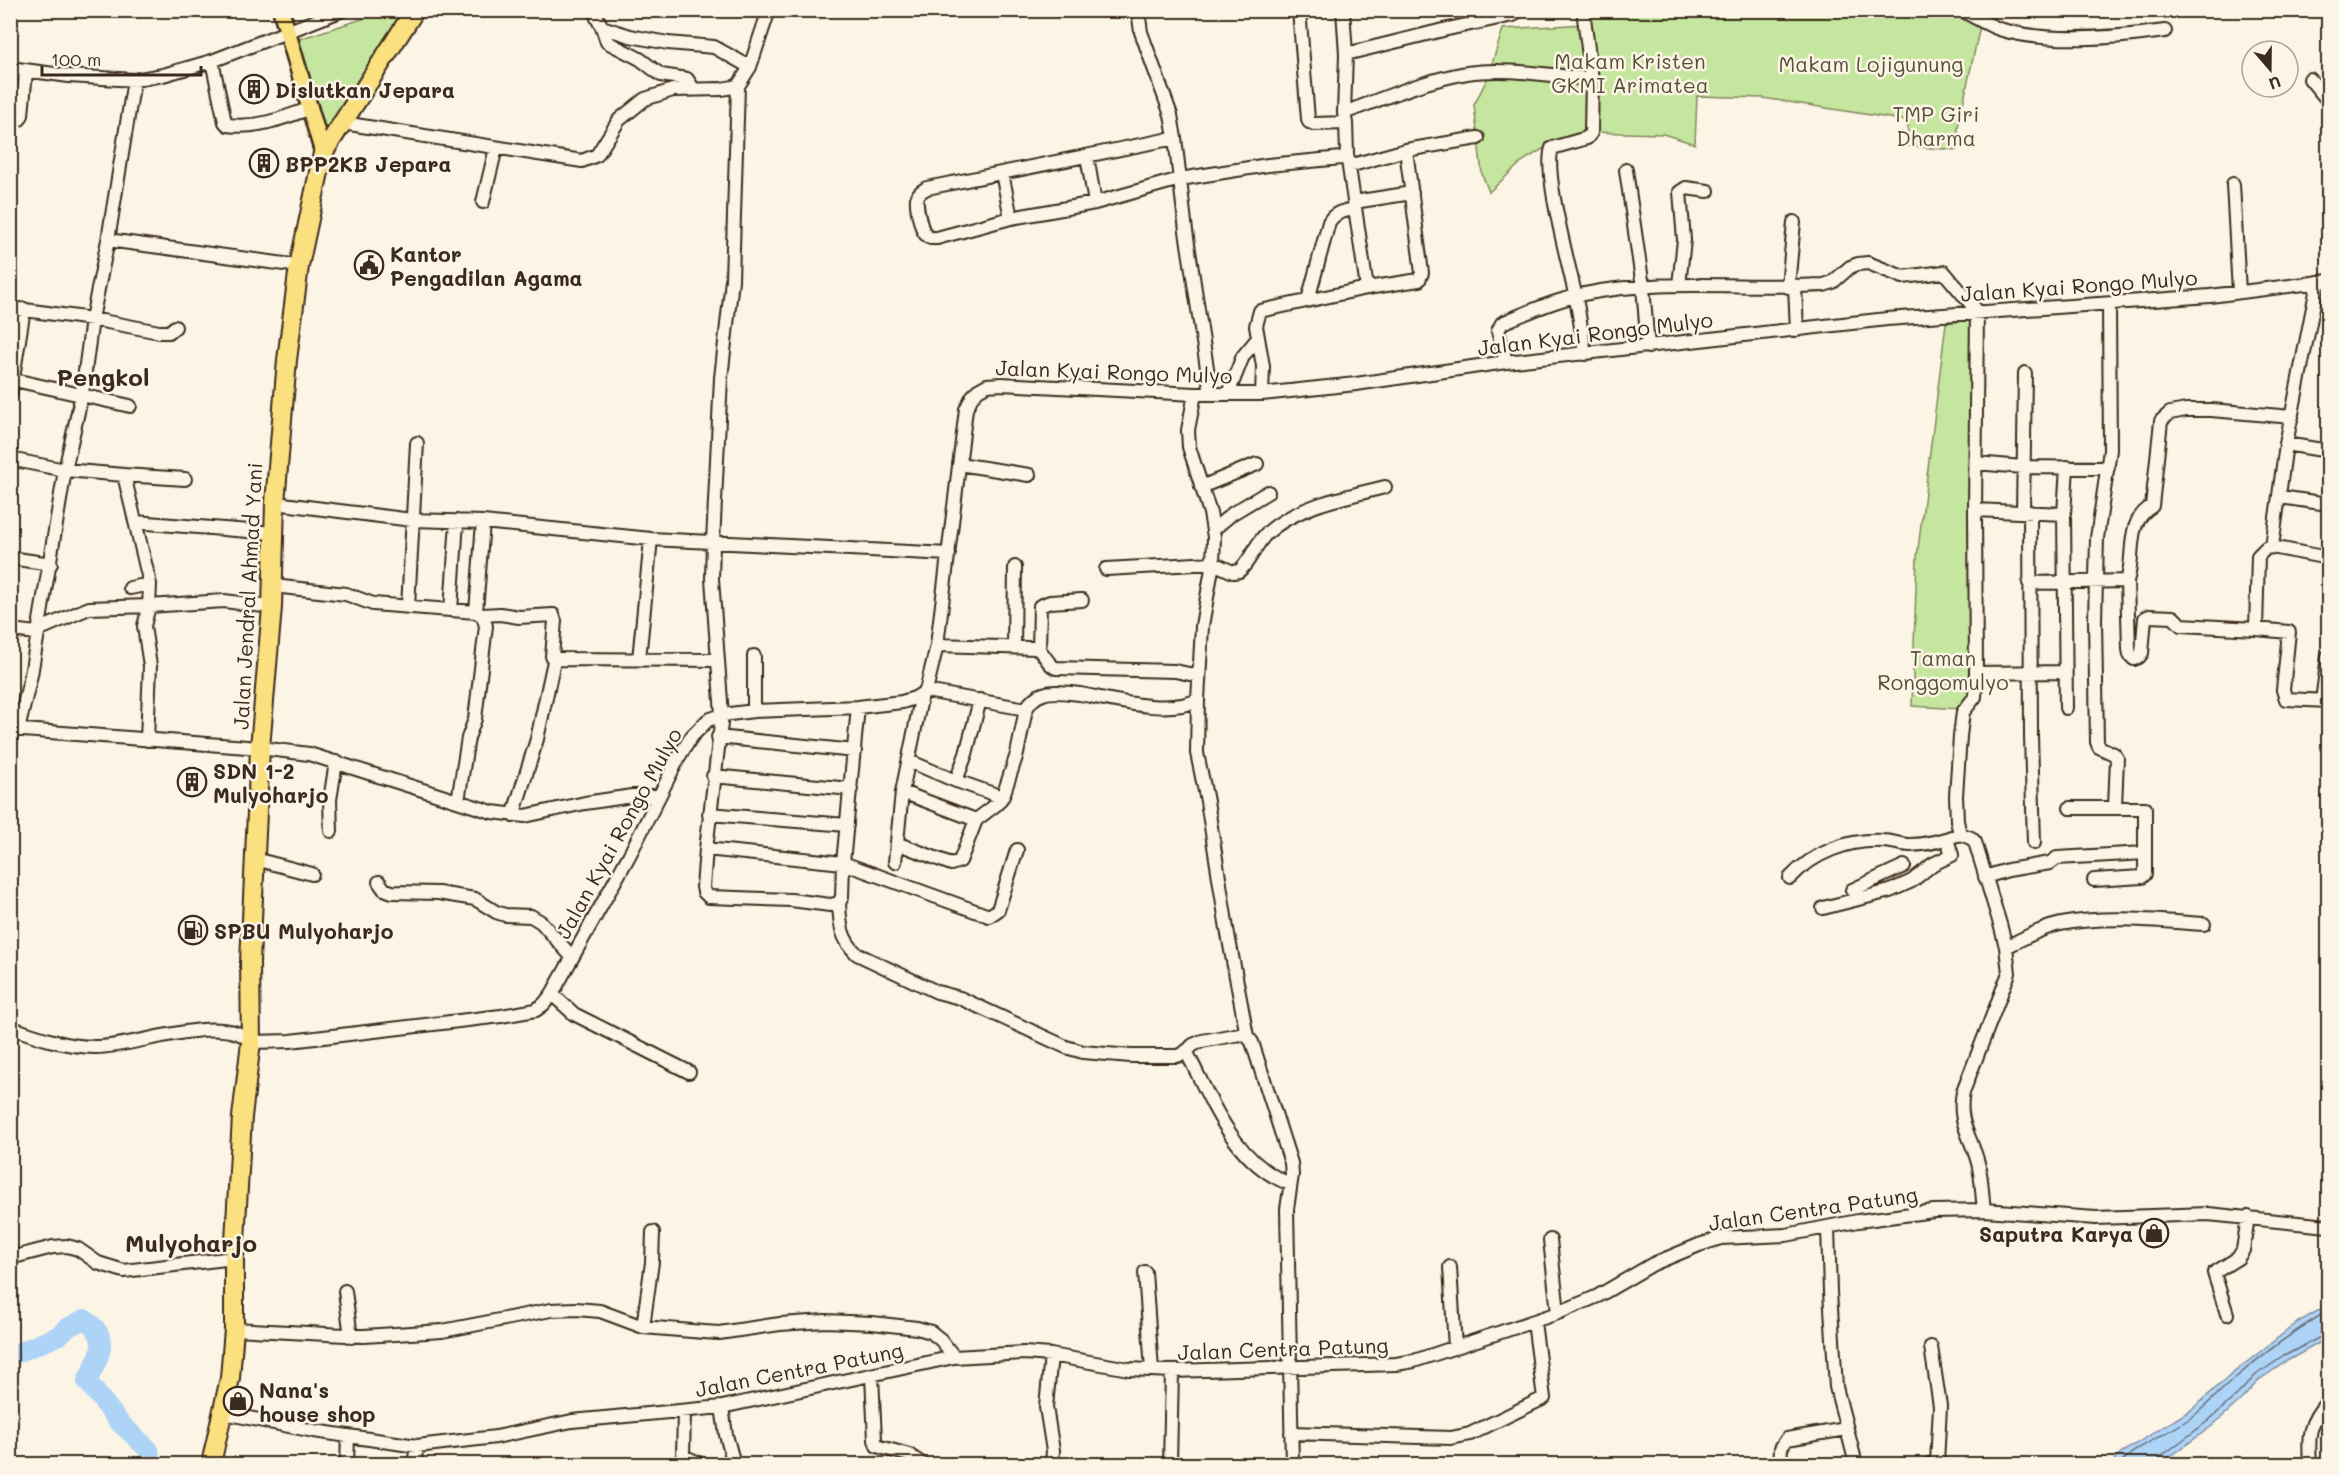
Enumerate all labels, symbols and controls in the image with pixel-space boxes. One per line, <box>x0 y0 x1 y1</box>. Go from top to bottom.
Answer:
scale bar <box>42 39 201 77</box>
north arrow <box>2240 39 2300 99</box>
text: 100 m <box>51 47 101 71</box>
park label: Makam Kristen GKMI Arimatea <box>1551 47 1709 98</box>
park label: Makam Lojigunung <box>1778 50 1964 77</box>
text: U <box>2266 72 2284 95</box>
building icon: Dislutkan Jepara <box>238 73 270 105</box>
place label: Dislutkan Jepara <box>275 76 455 103</box>
park label: TMP Giri Dharma <box>1893 100 1979 151</box>
building icon: BPP2KB Jepara <box>248 147 280 179</box>
place label: BPP2KB Jepara <box>285 150 452 177</box>
place label: Kantor Pengadilan Agama <box>390 240 583 291</box>
public building icon: Kantor Pengadilan Agama <box>353 249 385 281</box>
street label: Jalan Kyai Rongo Mulyo <box>1960 263 2198 307</box>
street label: Jalan Kyai Rongo Mulyo <box>1476 305 1714 361</box>
street label: Jalan Kyai Rongo Mulyo <box>995 353 1233 389</box>
district label: Pengkol <box>57 361 149 392</box>
street label: Jalan Jendral Ahmad Yani <box>227 462 267 730</box>
park label: Taman Ronggomulyo <box>1877 644 2009 695</box>
street label: Jalan Kyai Rongo Mulyo <box>549 723 687 943</box>
place label: SDN 1-2 Mulyoharjo <box>213 757 329 809</box>
building icon: SDN 1-2 Mulyoharjo <box>176 766 208 798</box>
fuel station icon: SPBU Mulyoharjo <box>177 914 209 946</box>
place label: SPBU Mulyoharjo <box>214 917 394 945</box>
street label: Jalan Centra Patung <box>1707 1180 1919 1236</box>
shop icon: Saputra Karya <box>2138 1217 2170 1249</box>
place label: Saputra Karya <box>1979 1220 2133 1248</box>
district label: Mulyoharjo <box>125 1227 257 1258</box>
street label: Jalan Centra Patung <box>1177 1331 1389 1365</box>
street label: Jalan Centra Patung <box>693 1336 905 1402</box>
place label: Nana's house shop <box>259 1376 375 1427</box>
shop icon: Nana's house shop <box>222 1385 254 1417</box>

